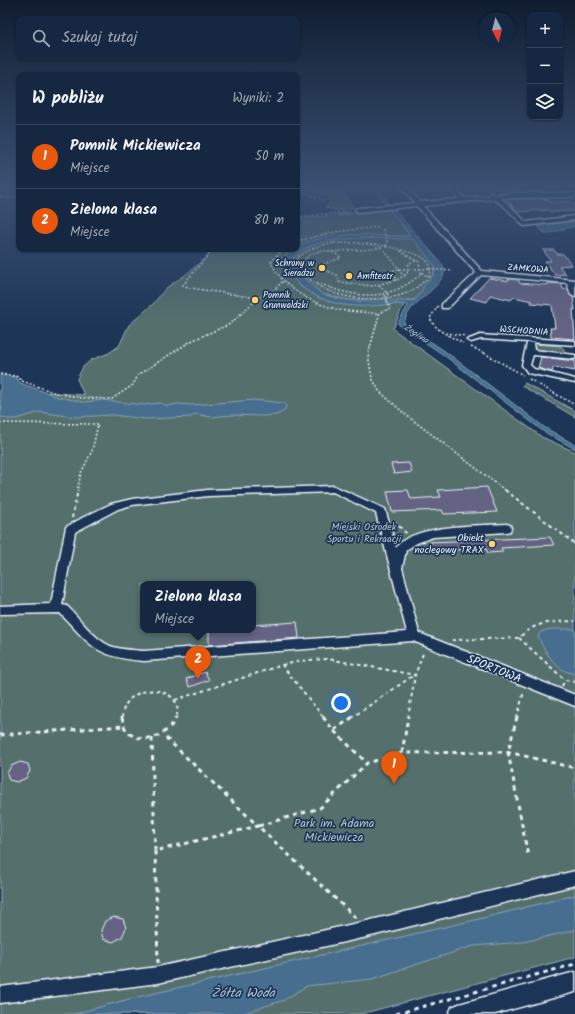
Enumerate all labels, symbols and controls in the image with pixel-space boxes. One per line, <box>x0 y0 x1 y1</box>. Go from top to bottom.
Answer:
north arrow <box>479 12 515 48</box>
map controls <box>527 12 563 120</box>
button: + <box>527 12 563 48</box>
search box <box>16 16 300 60</box>
text: Szukaj tutaj <box>62 26 137 50</box>
icon: search <box>30 27 52 49</box>
button: − <box>527 48 563 84</box>
button: layers <box>527 84 563 120</box>
text: W pobliżu <box>32 85 103 112</box>
text: Wyniki: 2 <box>233 88 284 109</box>
text: Pomnik Mickiewicza <box>70 134 201 158</box>
text: 1 <box>43 146 47 167</box>
text: 50 m <box>255 146 284 167</box>
text: Miejsce <box>70 158 110 179</box>
text: Zielona klasa <box>70 198 157 222</box>
text: 2 <box>41 210 49 231</box>
text: 80 m <box>254 210 284 231</box>
text: Miejsce <box>70 222 110 243</box>
place label: Schrony w Sieradzu <box>275 256 315 281</box>
street label: ZAMKOWA <box>507 260 550 278</box>
marker: Schrony w Sieradzu <box>317 263 327 273</box>
place label: Amfiteatr <box>357 269 394 284</box>
marker: Amfiteatr <box>344 271 354 281</box>
place label: Pomnik Grunwaldzki <box>263 288 309 313</box>
marker: Pomnik Grunwaldzki <box>250 295 260 305</box>
water label: Żeglina <box>400 320 432 348</box>
street label: WSCHODNIA <box>499 322 549 340</box>
park label: Miejski Ośrodek Sportu i Rekraacji <box>327 519 402 547</box>
place label: Obiekt noclegowy TRAX <box>415 530 485 558</box>
marker: Obiekt noclegowy TRAX <box>487 539 497 549</box>
popup <box>140 581 256 633</box>
text: Zielona klasa <box>154 585 242 609</box>
text: Miejsce <box>154 609 194 630</box>
pin: 2 <box>185 646 211 679</box>
street label: SPORTOWA <box>464 649 524 689</box>
your location <box>331 693 351 713</box>
pin: 1 <box>381 751 407 784</box>
park label: Park im. Adama Mickiewicza <box>294 814 375 847</box>
water label: Żółta Woda <box>211 983 276 1004</box>

